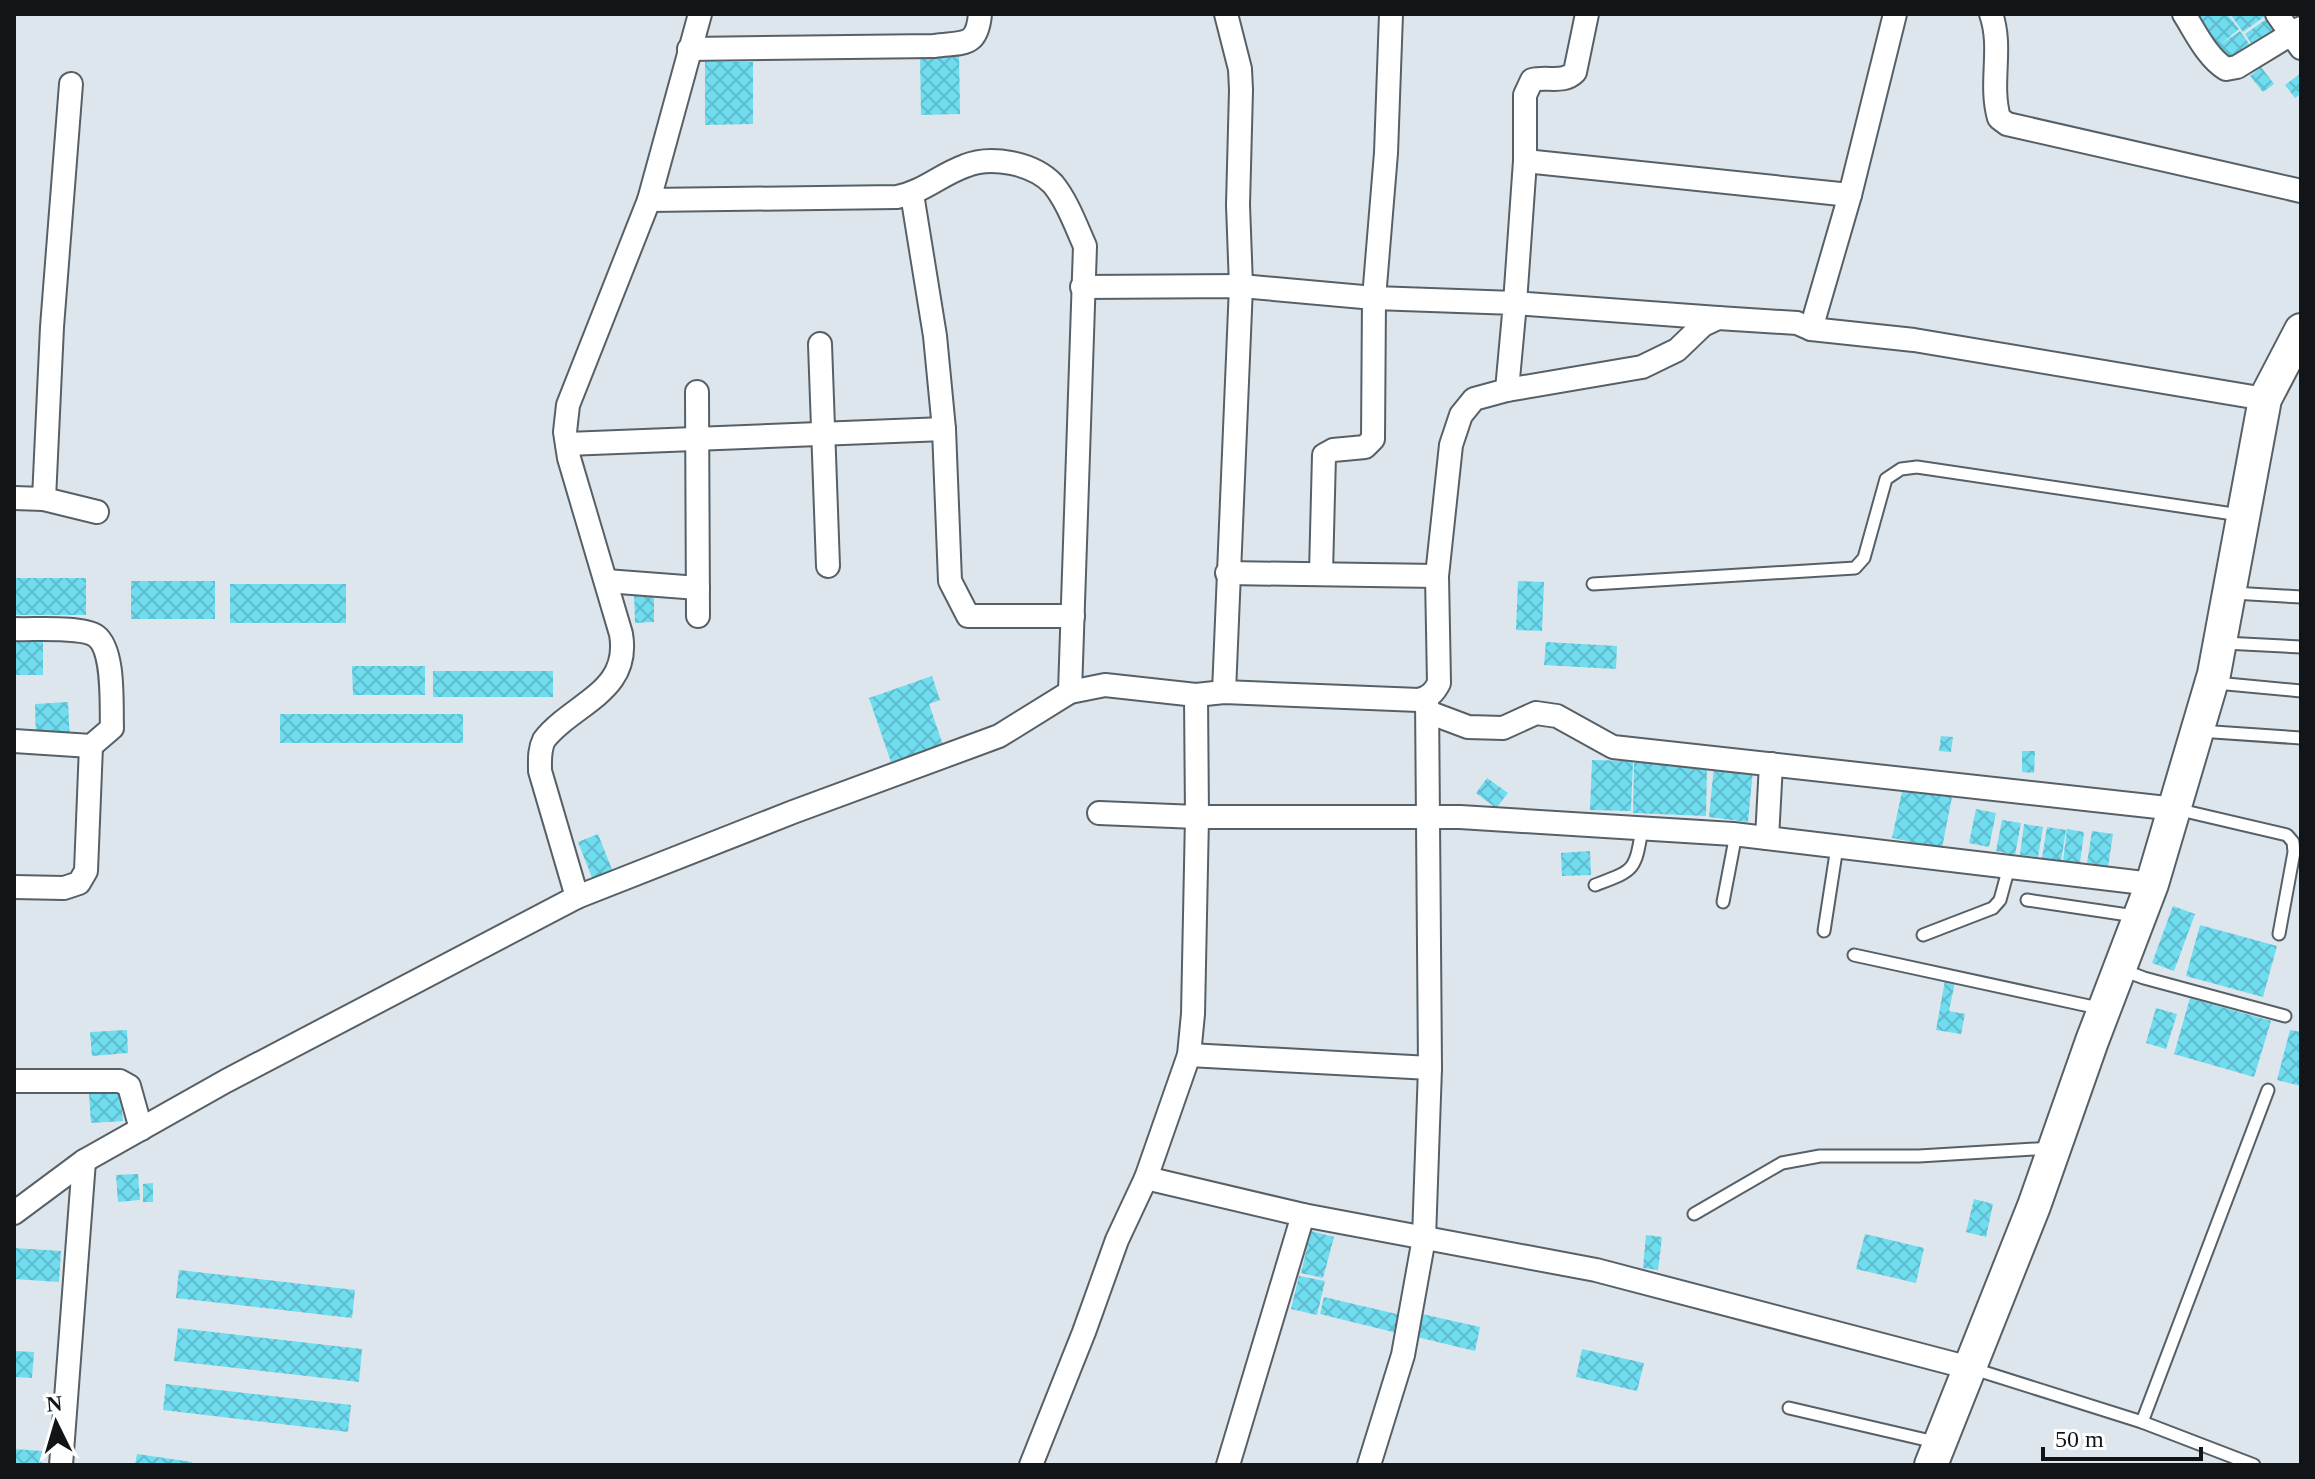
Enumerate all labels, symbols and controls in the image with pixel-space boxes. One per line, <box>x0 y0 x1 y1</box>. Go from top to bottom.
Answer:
north arrow <box>16 1383 96 1463</box>
text: N <box>45 1390 63 1417</box>
scale bar <box>2043 1411 2201 1461</box>
text: 50 m <box>2055 1426 2104 1452</box>

